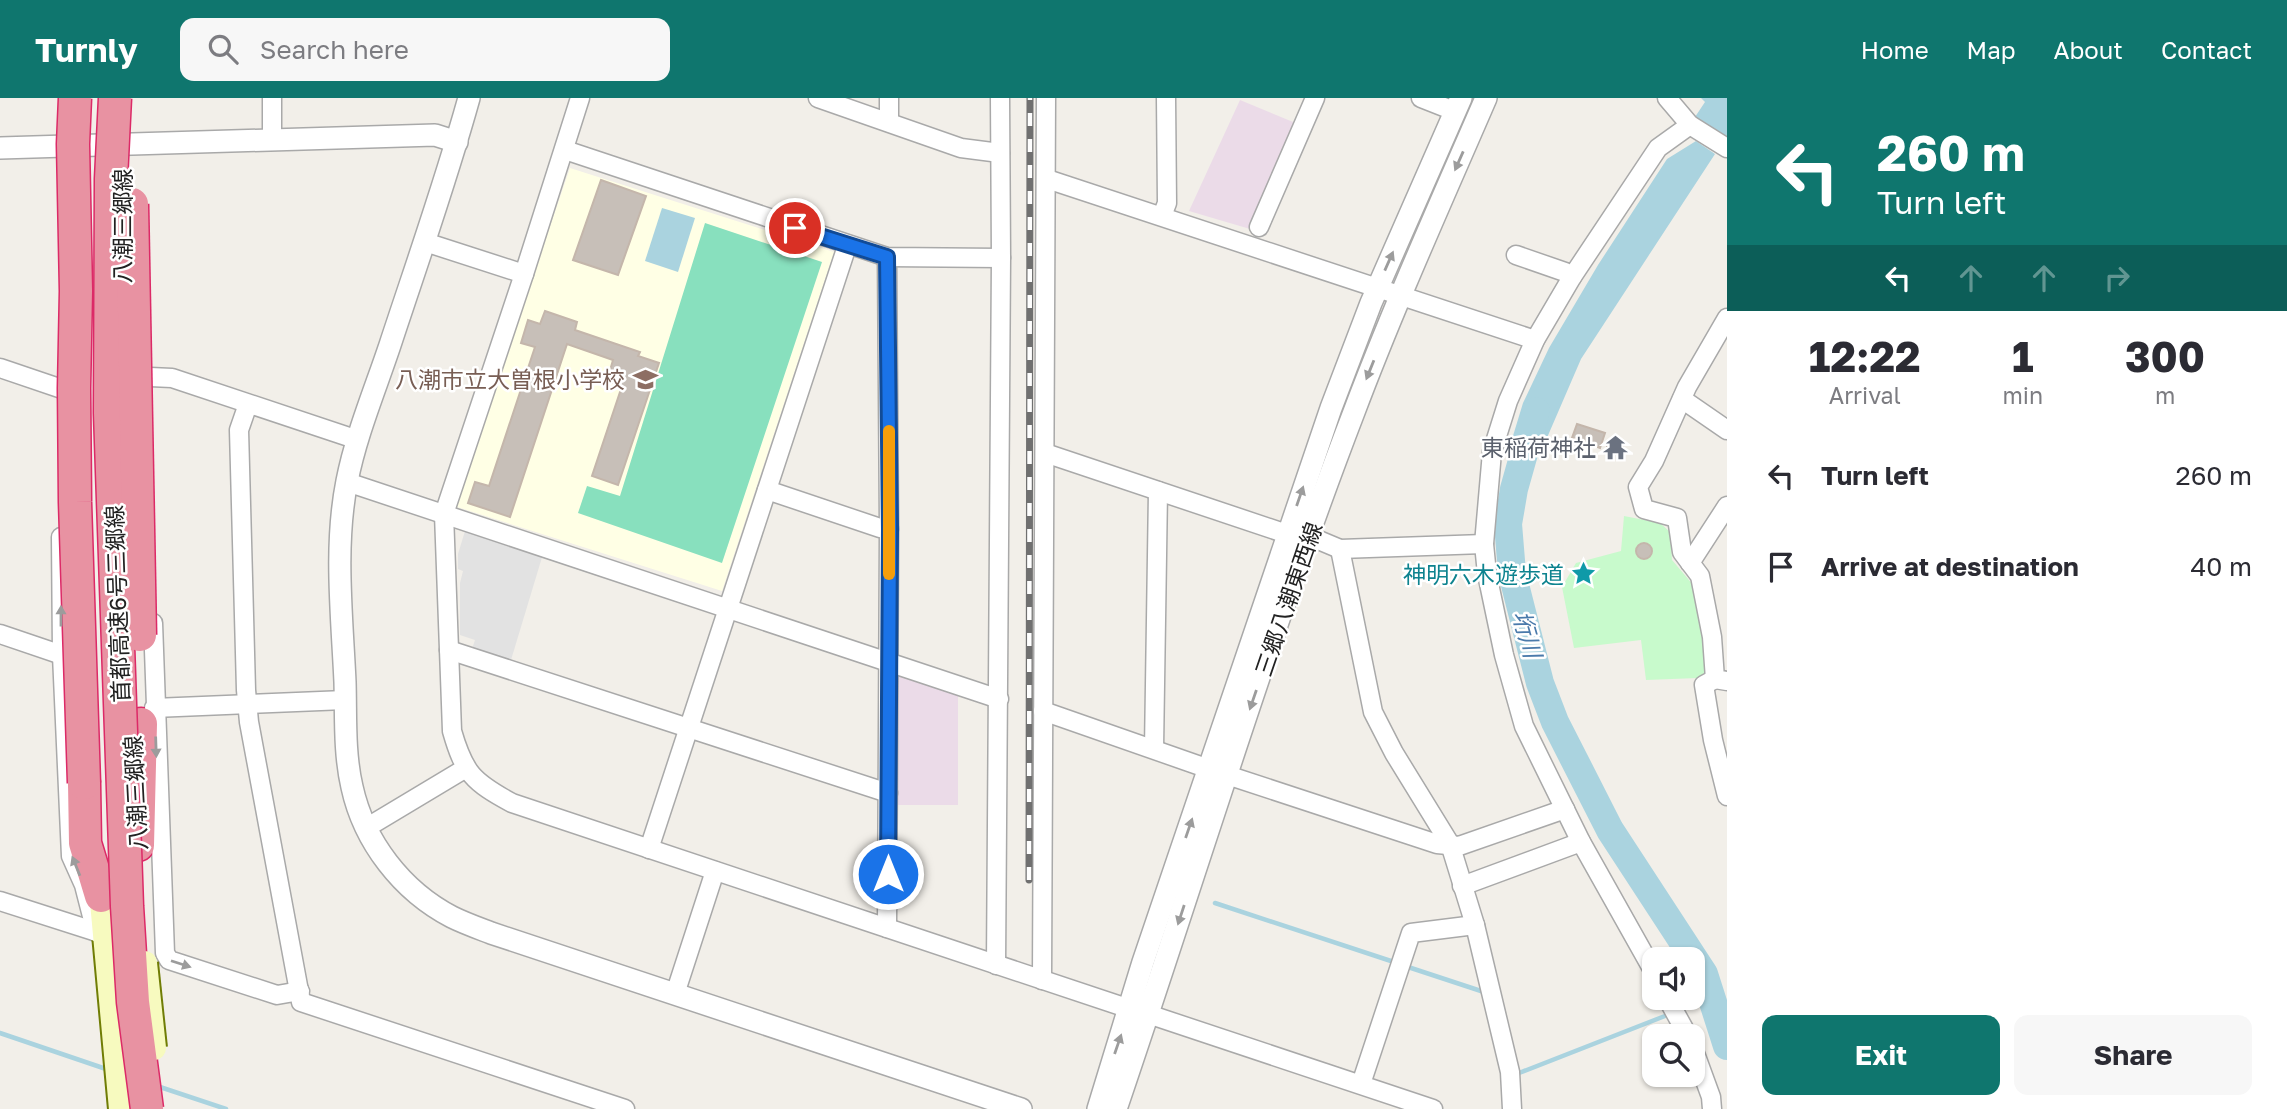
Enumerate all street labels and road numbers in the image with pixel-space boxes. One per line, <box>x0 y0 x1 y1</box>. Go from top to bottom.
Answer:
street label: 八潮三郷線 <box>108 169 136 284</box>
street label: 首都高速6号三郷線 <box>100 505 134 703</box>
street label: 三郷八潮東西線 <box>1249 518 1327 680</box>
street label: 八潮三郷線 <box>118 735 152 851</box>

